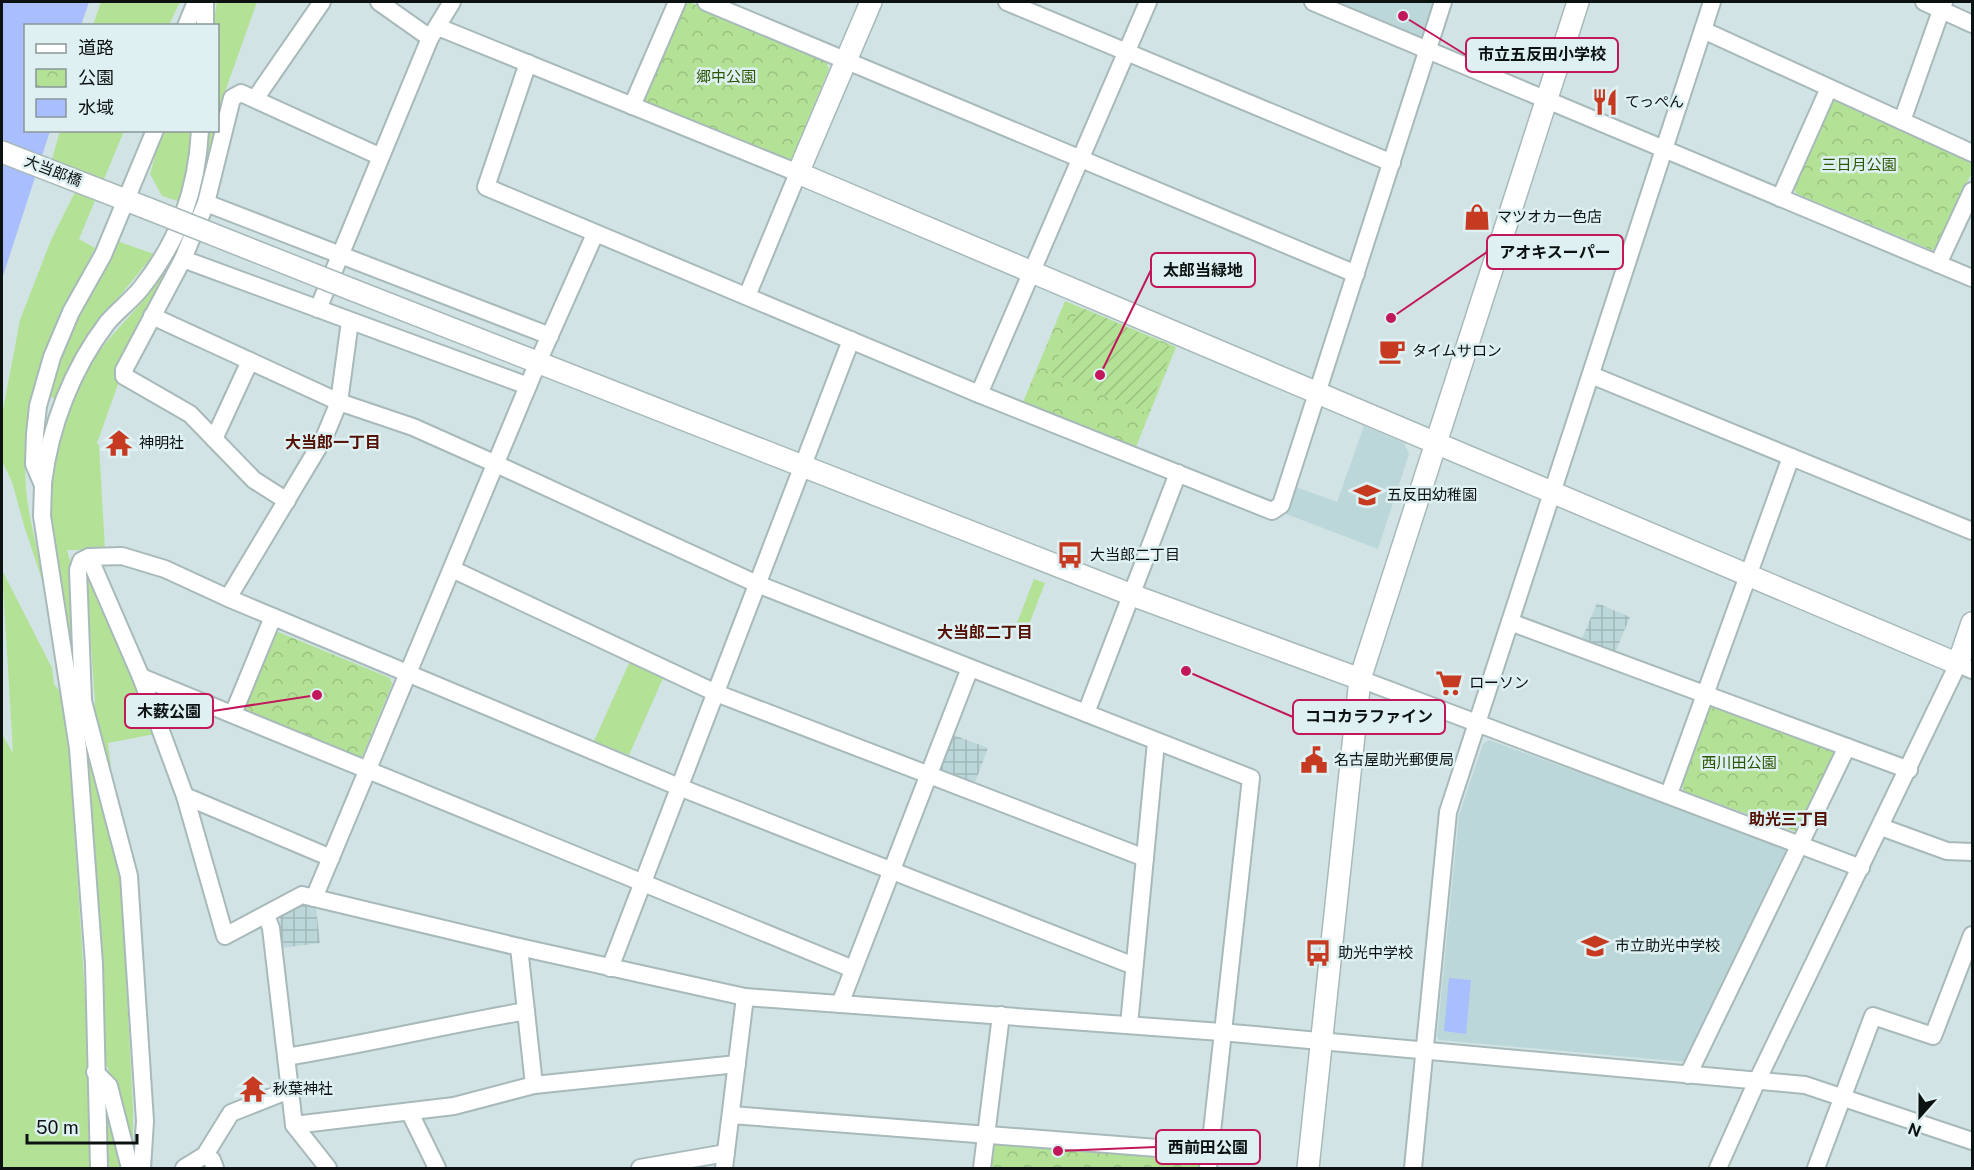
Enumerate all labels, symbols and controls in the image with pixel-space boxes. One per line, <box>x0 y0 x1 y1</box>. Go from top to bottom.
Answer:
legend <box>24 24 219 132</box>
text: 道路 <box>78 37 114 58</box>
callout: 市立五反田小学校 <box>1466 38 1618 72</box>
text: 市立五反田小学校 <box>1478 45 1606 64</box>
text: 公園 <box>78 67 114 88</box>
park label: 郷中公園 <box>696 68 756 85</box>
restaurant icon: てっぺん <box>1590 87 1620 117</box>
place label: てっぺん <box>1625 93 1684 110</box>
text: 水域 <box>78 97 114 118</box>
street label: 大当郎橋 <box>22 152 84 189</box>
park label: 三日月公園 <box>1821 156 1897 173</box>
shop icon: マツオカ一色店 <box>1462 202 1492 232</box>
place label: マツオカ一色店 <box>1497 208 1602 225</box>
callout: アオキスーパー <box>1487 235 1623 269</box>
text: アオキスーパー <box>1499 243 1611 262</box>
callout: 太郎当緑地 <box>1151 253 1255 287</box>
text: 太郎当緑地 <box>1163 261 1243 280</box>
cafe icon: タイムサロン <box>1377 336 1407 366</box>
place label: タイムサロン <box>1412 342 1502 359</box>
temple icon: 神明社 <box>104 428 134 458</box>
district label: 大当郎一丁目 <box>285 433 381 452</box>
place label: 神明社 <box>139 434 184 451</box>
school or university icon: 五反田幼稚園 <box>1352 480 1382 510</box>
place label: 五反田幼稚園 <box>1387 486 1477 503</box>
bus stop icon: 大当郎二丁目 <box>1055 540 1085 570</box>
place label: 大当郎二丁目 <box>1090 546 1180 563</box>
district label: 大当郎二丁目 <box>937 623 1033 642</box>
supermarket icon: ローソン <box>1434 668 1464 698</box>
place label: ローソン <box>1469 674 1529 691</box>
callout: 木薮公園 <box>125 694 213 728</box>
callout: ココカラファイン <box>1293 700 1445 734</box>
text: 木薮公園 <box>137 702 201 721</box>
text: ココカラファイン <box>1305 707 1433 726</box>
public building icon: 名古屋助光郵便局 <box>1299 745 1329 775</box>
place label: 名古屋助光郵便局 <box>1334 751 1454 768</box>
park label: 西川田公園 <box>1701 754 1777 771</box>
district label: 助光三丁目 <box>1749 810 1829 829</box>
school or university icon: 市立助光中学校 <box>1580 931 1610 961</box>
place label: 市立助光中学校 <box>1615 937 1720 954</box>
bus stop icon: 助光中学校 <box>1303 938 1333 968</box>
place label: 助光中学校 <box>1338 944 1413 961</box>
temple icon: 秋葉神社 <box>238 1074 268 1104</box>
place label: 秋葉神社 <box>273 1080 333 1097</box>
north arrow <box>1890 1086 1950 1146</box>
scale bar <box>27 1107 136 1145</box>
text: 50 m <box>36 1117 79 1138</box>
text: N <box>1906 1118 1924 1141</box>
callout: 西前田公園 <box>1156 1130 1260 1164</box>
text: 西前田公園 <box>1168 1138 1248 1157</box>

